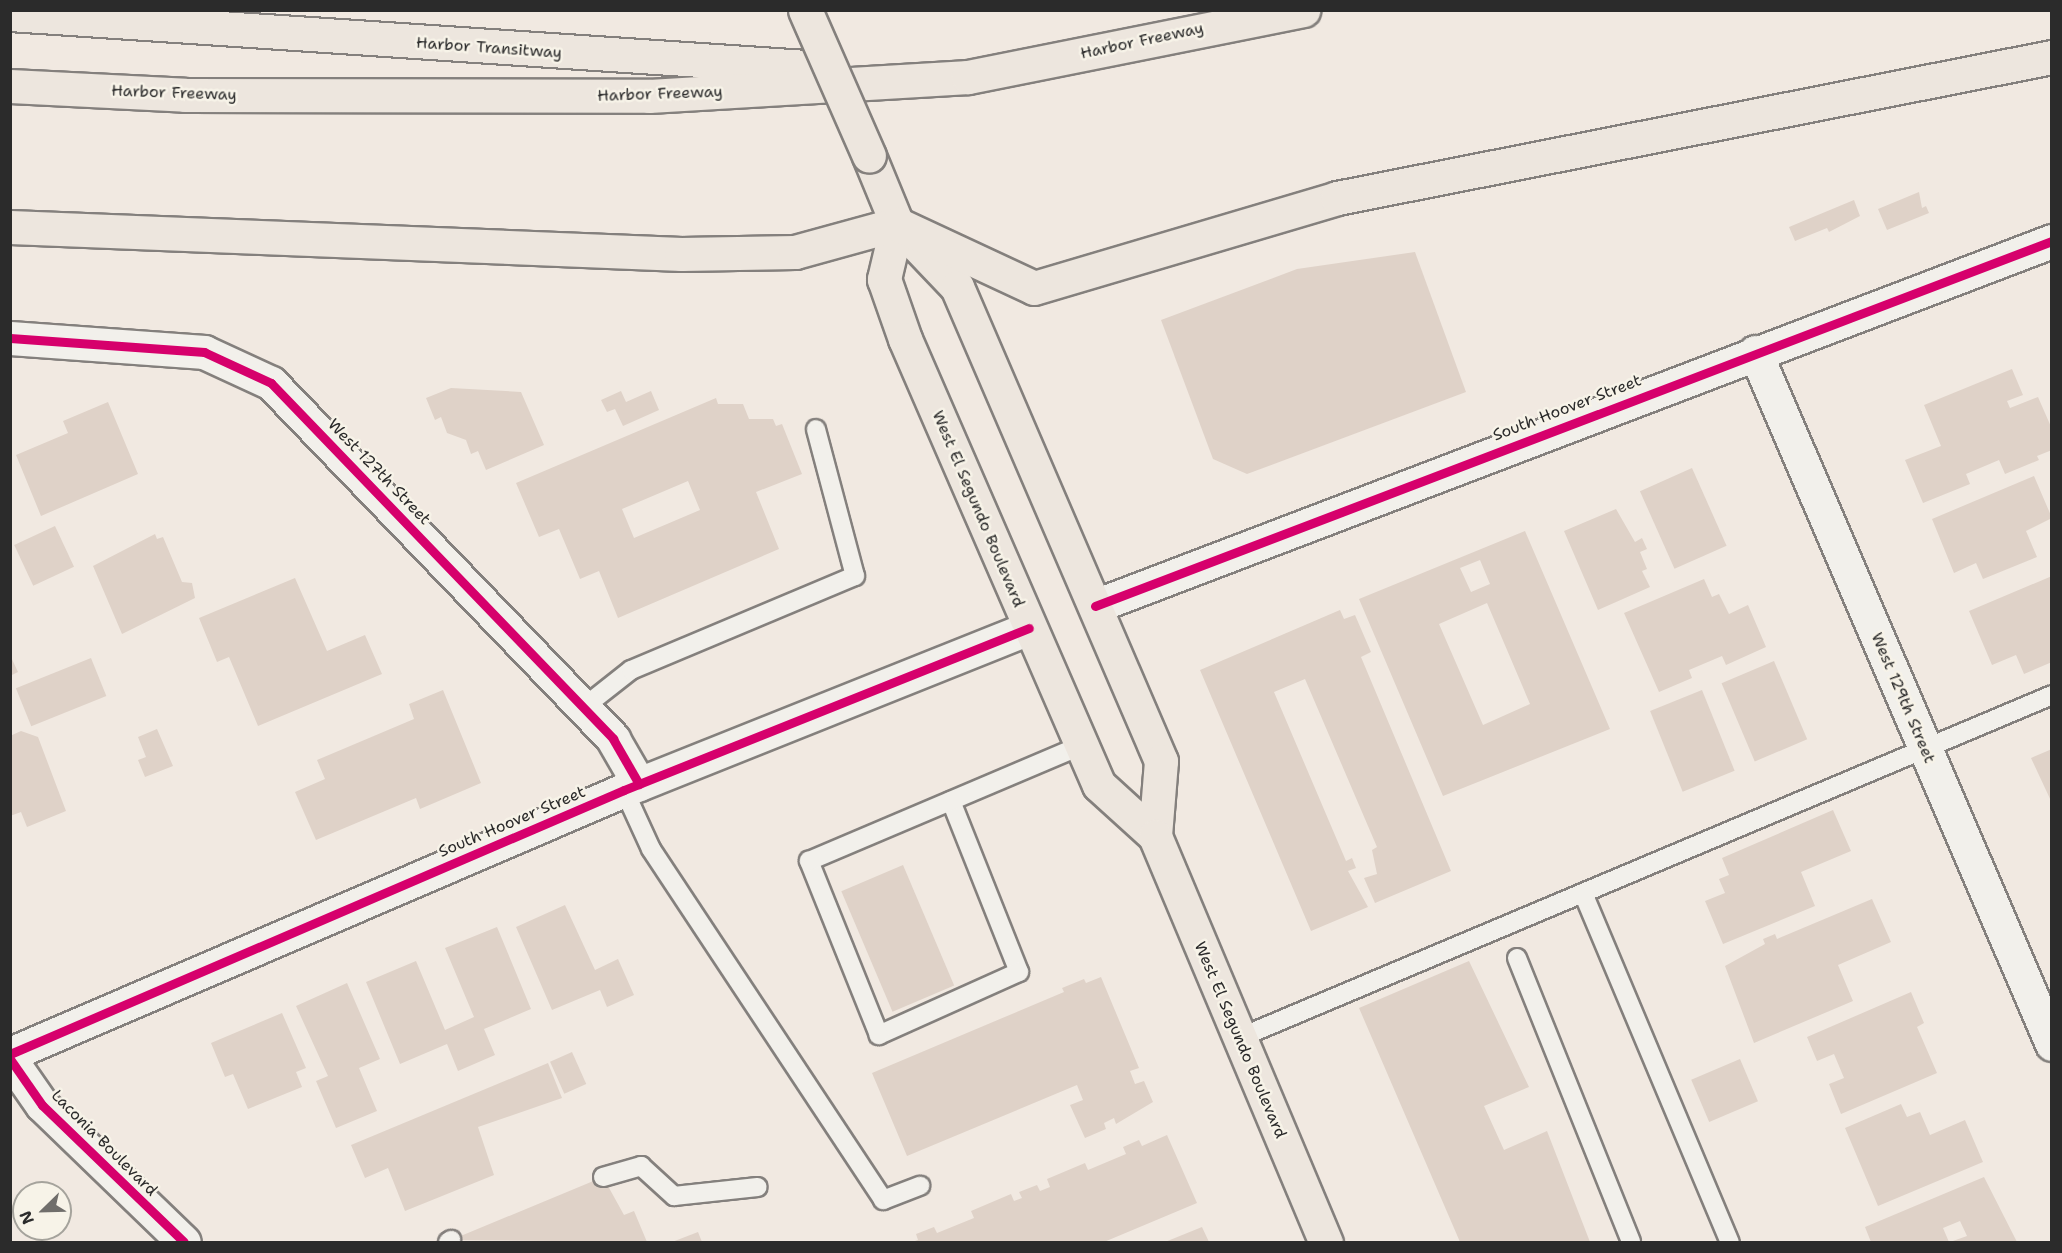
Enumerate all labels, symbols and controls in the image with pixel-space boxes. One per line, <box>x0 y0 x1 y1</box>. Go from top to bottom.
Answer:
street label: Harbor Freeway <box>1079 19 1205 63</box>
street label: Harbor Transitway <box>415 33 563 63</box>
street label: Harbor Freeway <box>111 81 237 105</box>
street label: Harbor Freeway <box>597 82 723 106</box>
street label: South Hoover Street <box>1490 371 1644 445</box>
street label: West El Segundo Boulevard <box>928 408 1028 610</box>
street label: West 127th Street <box>324 415 434 529</box>
street label: West 129th Street <box>1867 630 1939 766</box>
street label: South Hoover Street <box>436 782 588 862</box>
street label: West El Segundo Boulevard <box>1190 939 1290 1141</box>
street label: Laconia Boulevard <box>47 1086 161 1200</box>
north arrow <box>12 1181 72 1241</box>
text: N <box>15 1208 39 1227</box>

